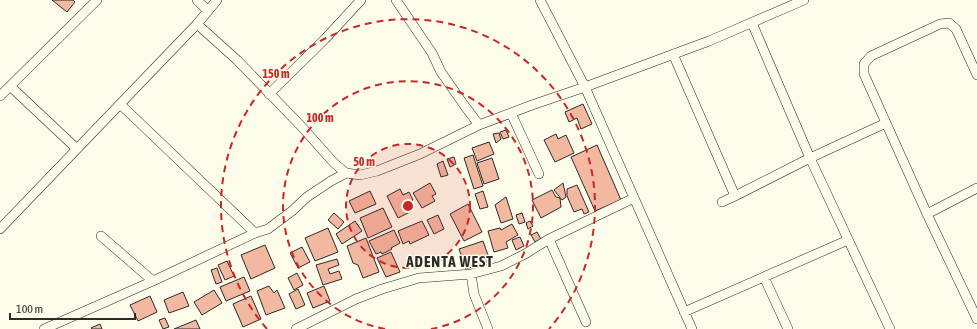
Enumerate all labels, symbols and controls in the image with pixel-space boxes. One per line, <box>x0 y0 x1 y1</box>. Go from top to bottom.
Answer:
text: 150 m <box>262 67 290 81</box>
text: 100 m <box>306 111 334 125</box>
text: 50 m <box>353 155 375 169</box>
centre of rings <box>401 199 415 213</box>
district label: ADENTA WEST <box>405 253 494 270</box>
scale bar <box>10 295 135 321</box>
text: 100 m <box>16 302 43 316</box>

